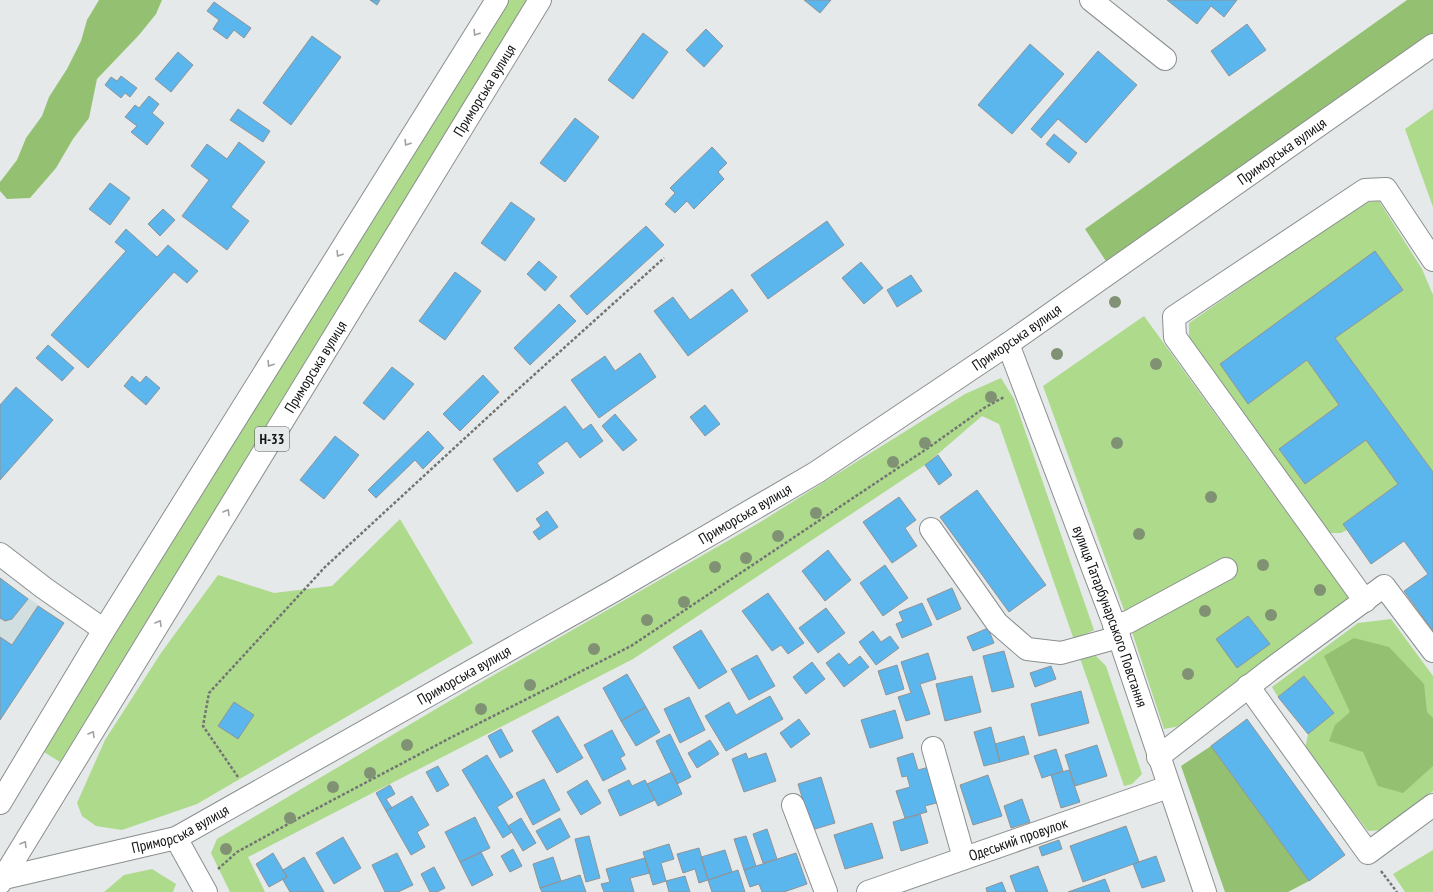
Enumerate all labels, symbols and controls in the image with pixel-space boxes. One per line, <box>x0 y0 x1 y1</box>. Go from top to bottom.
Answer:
one-way arrow <box>473 29 481 36</box>
street label: Приморська вулиця <box>449 40 520 140</box>
street label: Приморська вулиця <box>1233 113 1330 189</box>
one-way arrow <box>405 139 412 146</box>
one-way arrow <box>336 250 343 257</box>
street label: Приморська вулиця <box>968 299 1065 375</box>
street label: Приморська вулиця <box>280 317 351 416</box>
one-way arrow <box>267 360 275 367</box>
road number: Н-33 <box>255 427 289 451</box>
street label: Приморська вулиця <box>695 479 795 548</box>
one-way arrow <box>223 509 230 516</box>
street label: вулиця Татарбунарського Повстання <box>1069 523 1152 710</box>
one-way arrow <box>155 620 162 627</box>
street label: Приморська вулиця <box>414 641 514 709</box>
one-way arrow <box>87 731 94 738</box>
street label: Приморська вулиця <box>130 800 232 857</box>
street label: Одеський провулок <box>966 813 1070 865</box>
one-way arrow <box>19 841 26 848</box>

